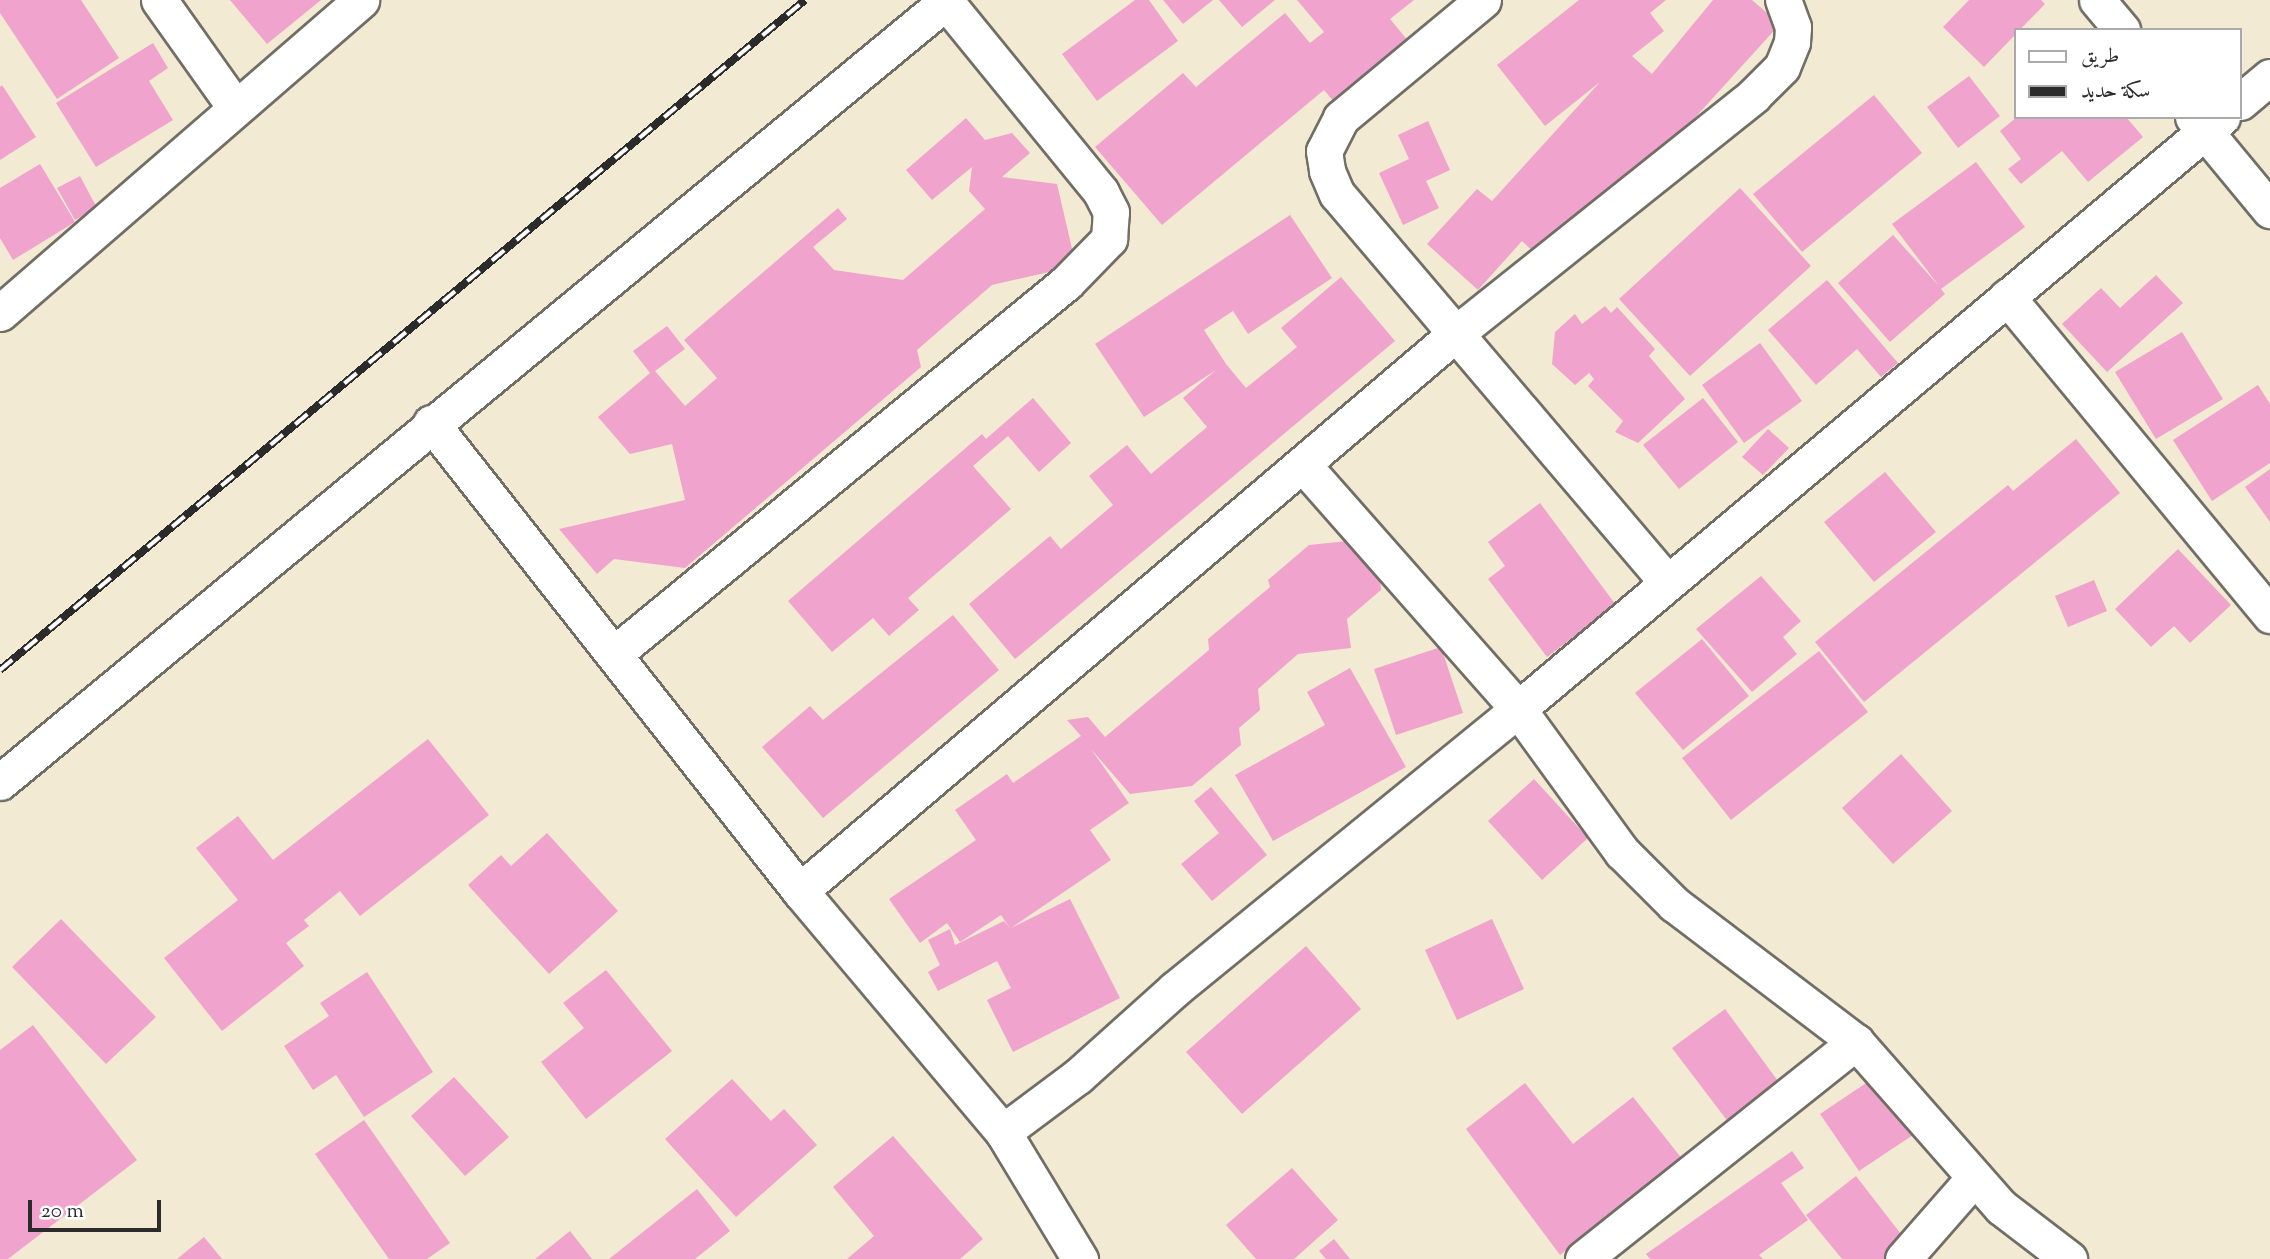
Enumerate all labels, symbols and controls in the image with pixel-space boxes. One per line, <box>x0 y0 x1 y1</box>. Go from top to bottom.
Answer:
legend <box>2014 28 2242 119</box>
text: طريق <box>2081 42 2119 72</box>
text: سكة حديد <box>2081 77 2150 107</box>
scale bar <box>32 1186 164 1230</box>
text: 20 m <box>41 1197 84 1227</box>

